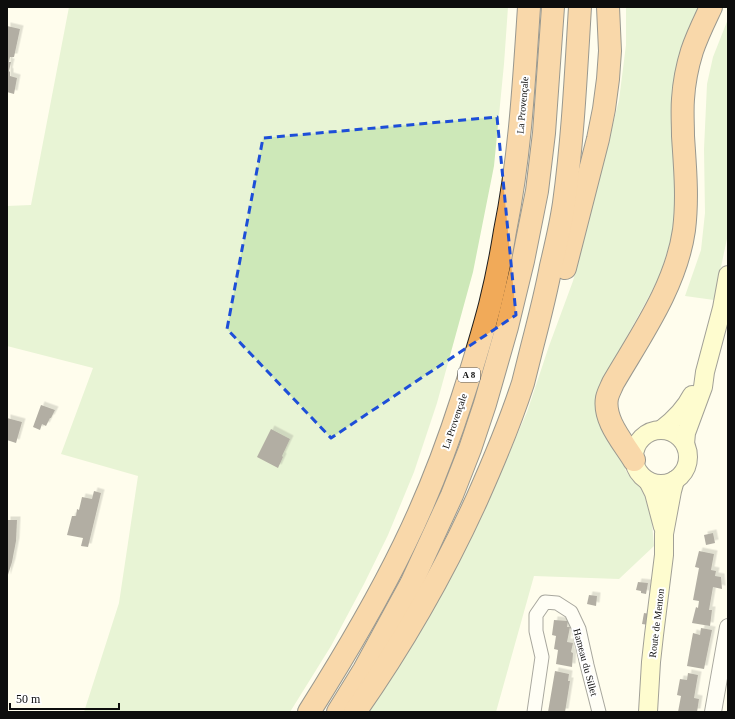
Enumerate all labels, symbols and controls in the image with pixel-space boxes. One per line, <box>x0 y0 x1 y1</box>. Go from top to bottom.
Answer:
street label: La Provençale <box>515 75 531 134</box>
road number: A 8 <box>458 368 480 382</box>
street label: La Provençale <box>440 392 469 450</box>
street label: Route de Menton <box>647 588 666 658</box>
street label: Hameau du Sillet <box>571 627 600 697</box>
scale bar <box>10 685 119 711</box>
text: 50 m <box>16 692 41 706</box>

